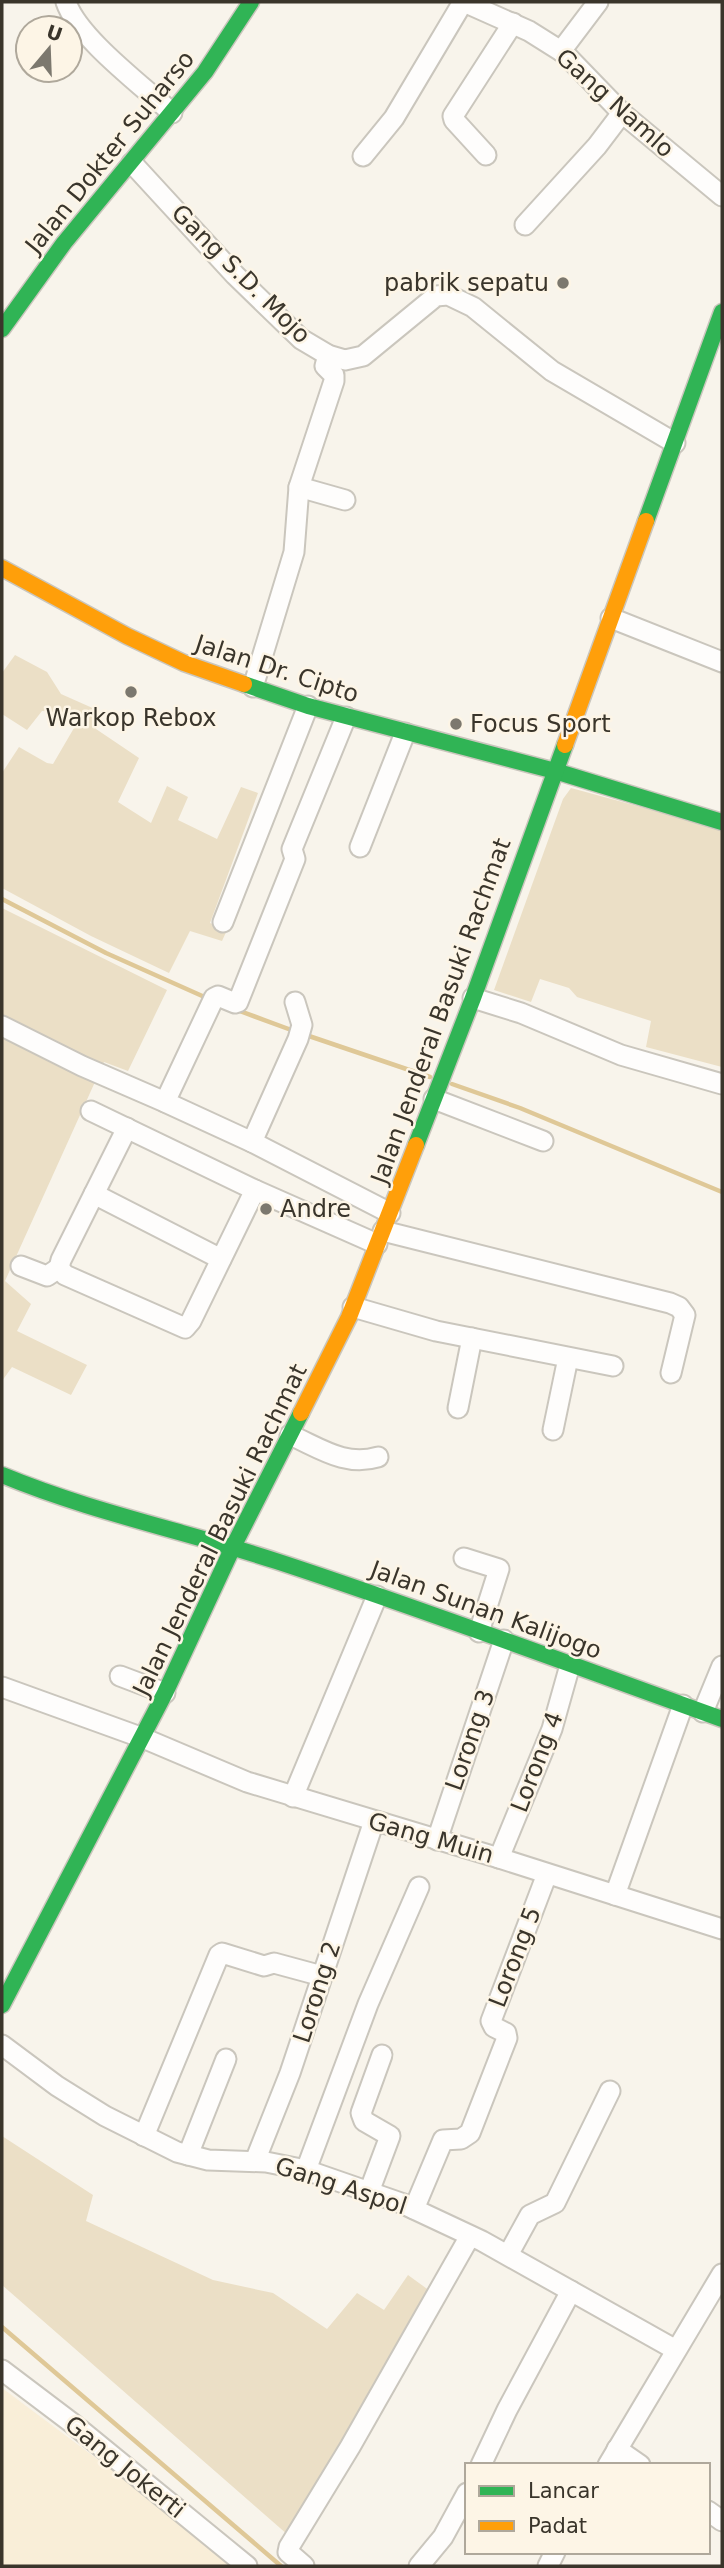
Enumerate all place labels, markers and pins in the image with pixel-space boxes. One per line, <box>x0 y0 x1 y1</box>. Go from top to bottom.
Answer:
place label: pabrik sepatu <box>384 269 549 297</box>
marker: pabrik sepatu <box>555 275 571 291</box>
marker: Warkop Rebox <box>123 684 139 700</box>
place label: Warkop Rebox <box>45 704 217 732</box>
place label: Focus Sport <box>470 710 611 738</box>
marker: Focus Sport <box>448 716 464 732</box>
place label: Andre <box>280 1195 351 1223</box>
marker: Andre <box>258 1201 274 1217</box>

